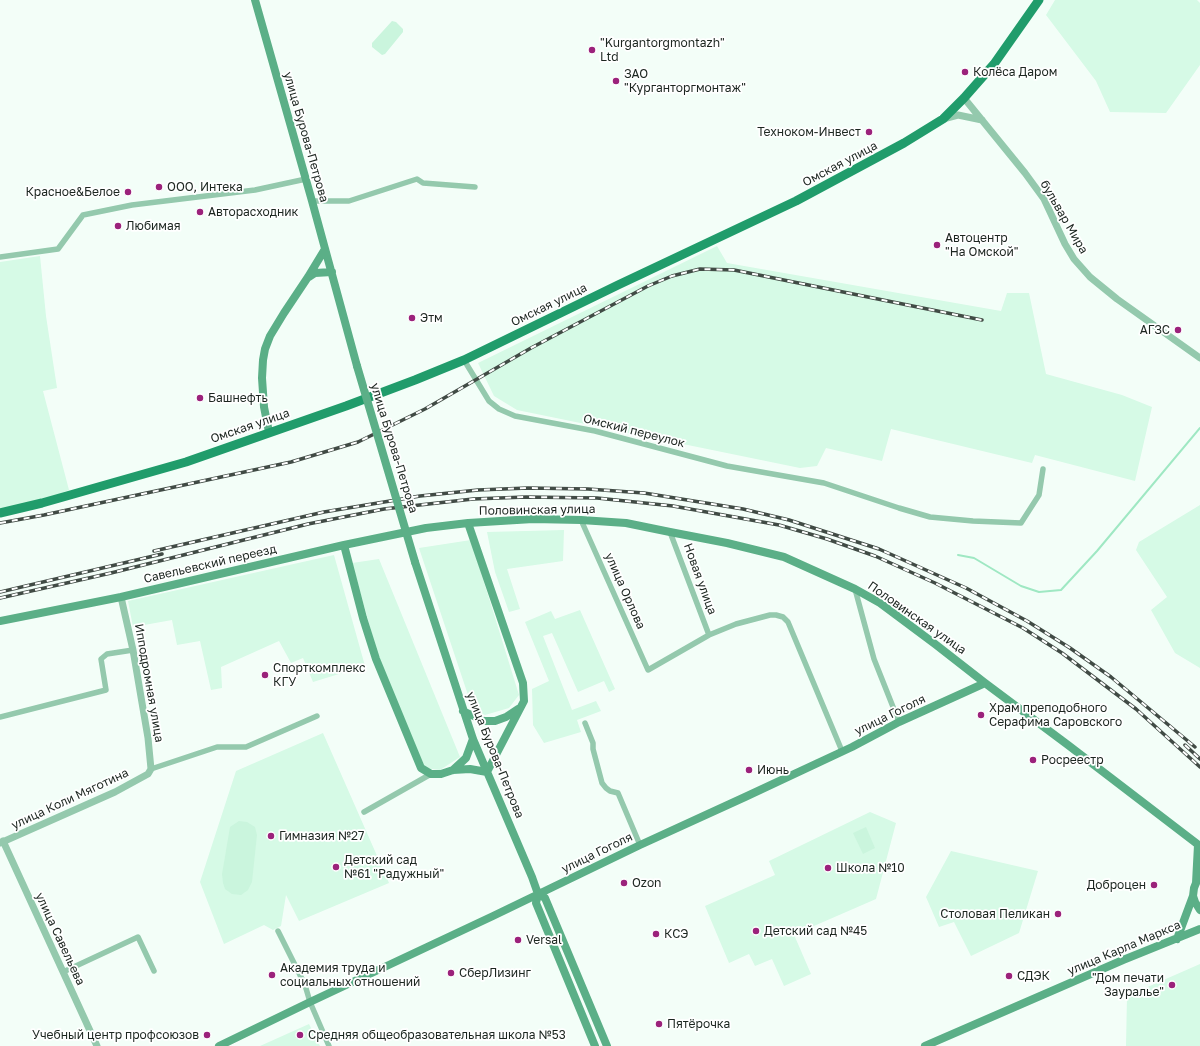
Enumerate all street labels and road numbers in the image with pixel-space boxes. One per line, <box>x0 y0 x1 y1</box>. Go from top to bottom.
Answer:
street label: улица Бурова-Петрова <box>280 70 332 204</box>
street label: Омская улица <box>800 138 880 190</box>
street label: бульвар Мира <box>1037 178 1091 256</box>
street label: Омская улица <box>509 280 589 330</box>
street label: улица Бурова-Петрова <box>367 381 421 515</box>
street label: Омская улица <box>209 406 291 446</box>
street label: Омский переулок <box>582 411 686 451</box>
street label: Половинская улица <box>478 502 596 518</box>
street label: Новая улица <box>680 541 720 617</box>
street label: Савельевский переезд <box>142 542 278 586</box>
street label: улица Орлова <box>602 551 648 631</box>
street label: Половинская улица <box>865 579 969 657</box>
street label: Ипподромная улица <box>131 623 167 743</box>
street label: улица Бурова-Петрова <box>463 690 527 820</box>
street label: улица Гоголя <box>852 692 928 738</box>
street label: улица Коли Мяготина <box>9 765 131 833</box>
street label: улица Гоголя <box>559 830 635 876</box>
street label: улица Савельева <box>32 890 88 988</box>
street label: улица Карла Маркса <box>1065 918 1183 978</box>

